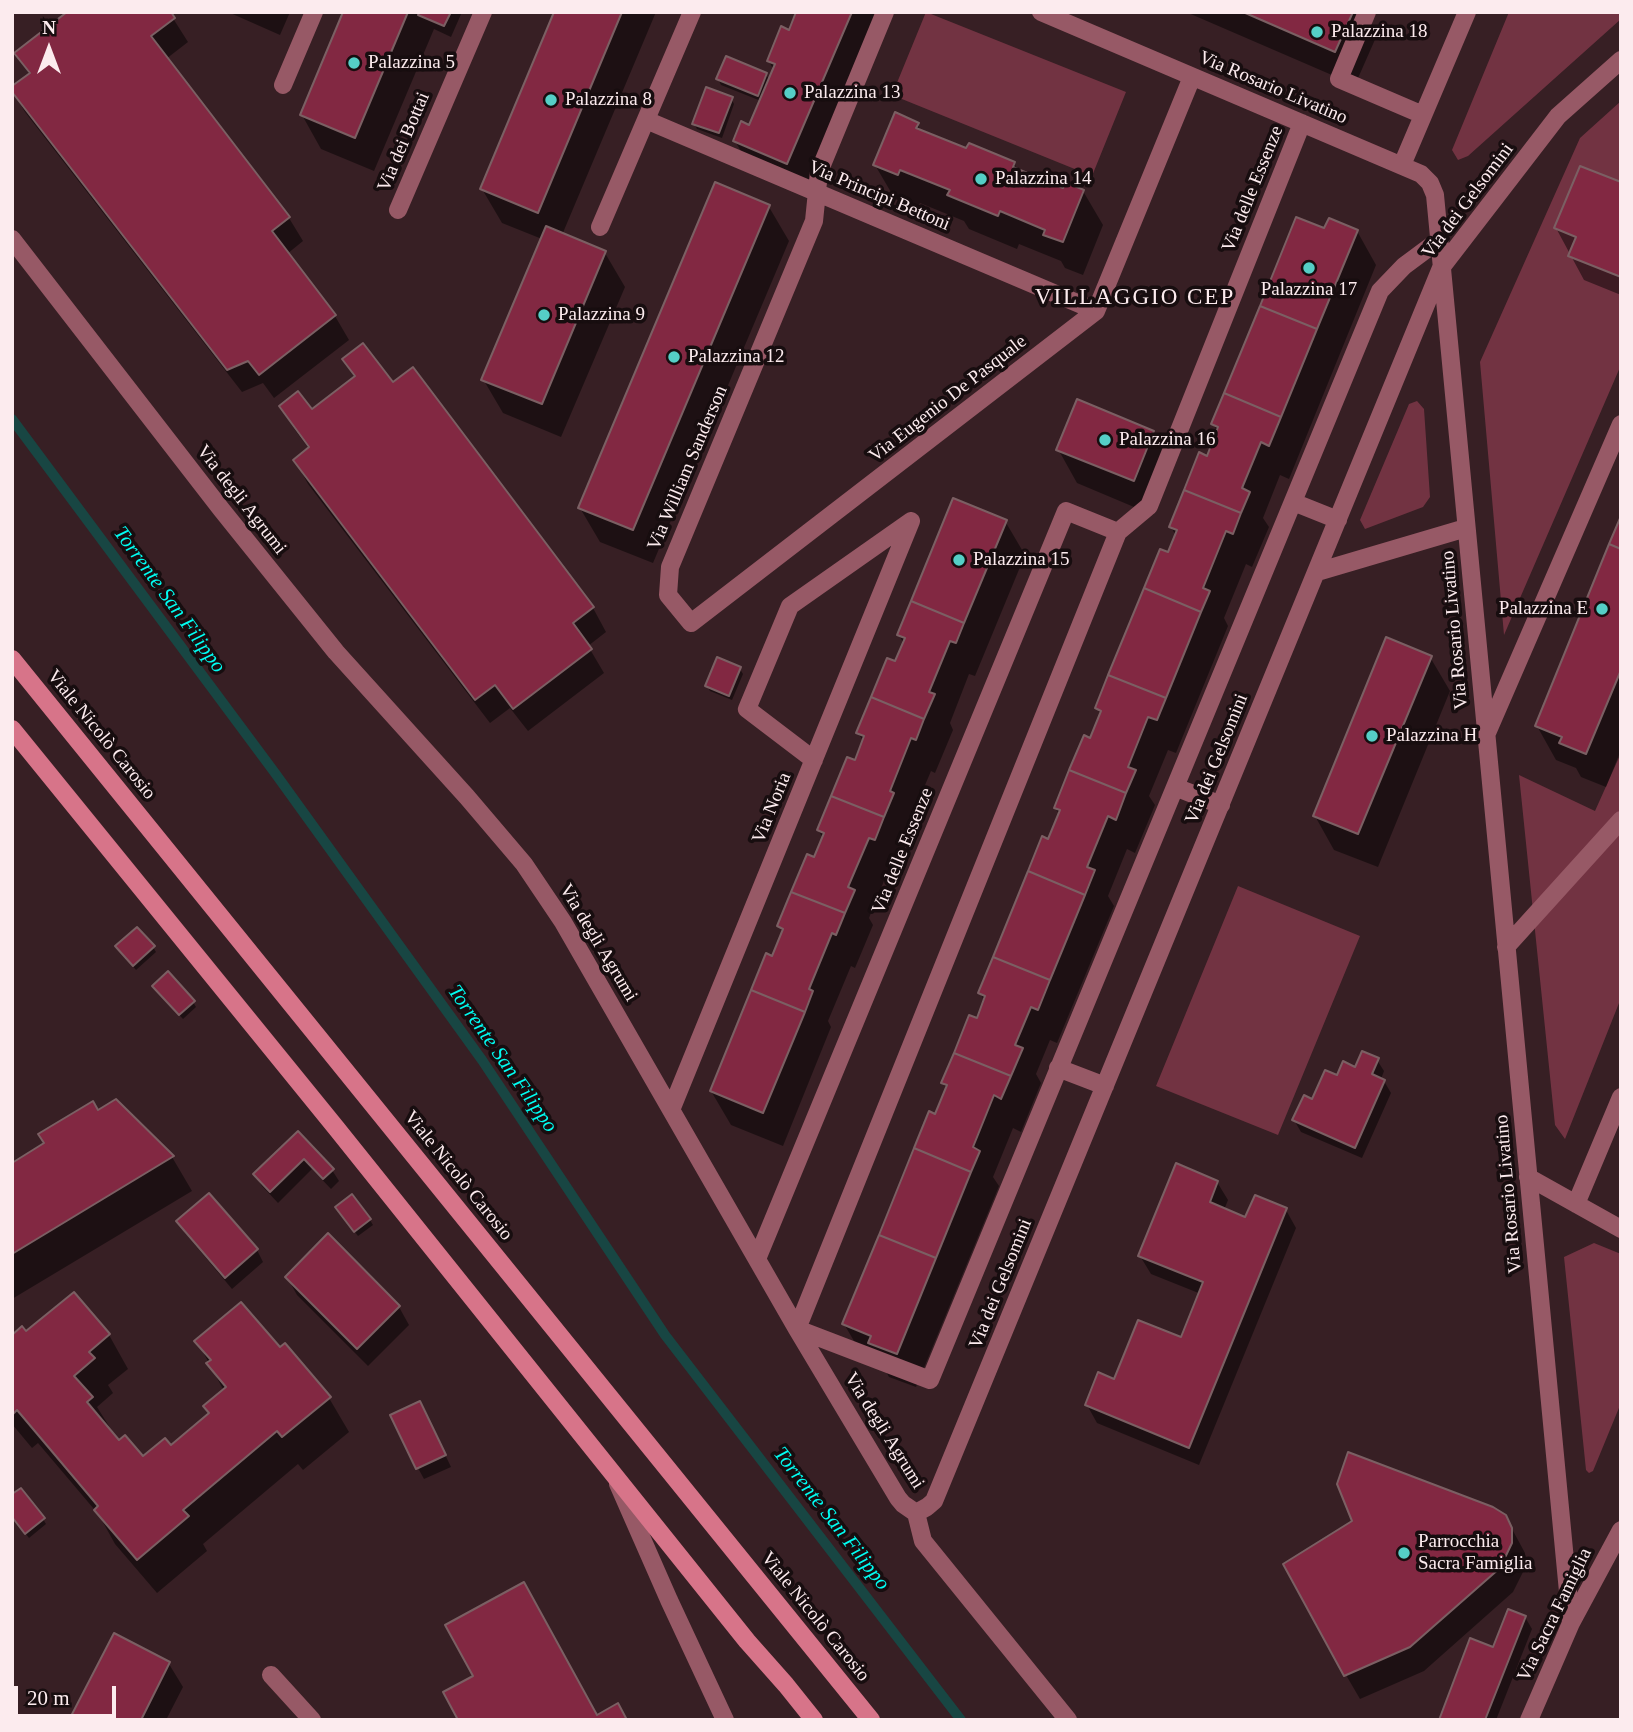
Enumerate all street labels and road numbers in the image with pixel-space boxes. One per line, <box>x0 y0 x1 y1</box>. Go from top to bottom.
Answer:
street label: Via Rosario Livatino <box>1195 46 1351 130</box>
street label: Via dei Bottai <box>373 89 435 195</box>
street label: Via delle Essenze <box>1217 123 1289 255</box>
street label: Via dei Gelsomini <box>1417 139 1519 263</box>
street label: Via Principi Bettoni <box>805 156 953 236</box>
street label: Via Eugenio De Pasquale <box>865 330 1031 468</box>
street label: Via William Sanderson <box>643 382 733 554</box>
street label: Via degli Agrumi <box>191 441 291 559</box>
street label: Via Rosario Livatino <box>1437 550 1473 710</box>
street label: Viale Nicolò Carosio <box>42 666 160 804</box>
street label: Via dei Gelsomini <box>1181 691 1253 827</box>
street label: Via Noria <box>748 769 796 847</box>
street label: Via delle Essenze <box>867 785 939 917</box>
street label: Via degli Agrumi <box>554 880 642 1006</box>
street label: Viale Nicolò Carosio <box>399 1107 517 1245</box>
street label: Via Rosario Livatino <box>1491 1114 1527 1274</box>
street label: Via dei Gelsomini <box>965 1216 1037 1352</box>
street label: Via degli Agrumi <box>839 1369 929 1493</box>
street label: Via Sacra Famiglia <box>1513 1545 1597 1685</box>
street label: Viale Nicolò Carosio <box>756 1548 874 1686</box>

